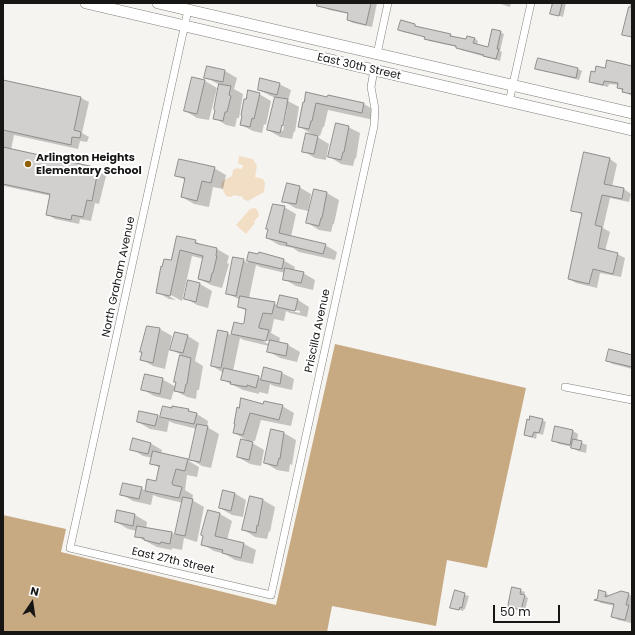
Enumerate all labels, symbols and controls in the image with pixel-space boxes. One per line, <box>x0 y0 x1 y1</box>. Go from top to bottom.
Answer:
street label: East 30th Street <box>316 51 402 83</box>
place label: Arlington Heights Elementary School <box>36 151 142 177</box>
marker: Arlington Heights Elementary School <box>23 159 33 169</box>
street label: North Graham Avenue <box>100 215 138 339</box>
street label: Priscilla Avenue <box>303 288 333 374</box>
street label: East 27th Street <box>130 545 216 577</box>
north arrow <box>12 583 52 623</box>
text: N <box>29 583 41 600</box>
scale bar <box>495 597 562 623</box>
text: 50 m <box>500 603 531 620</box>

